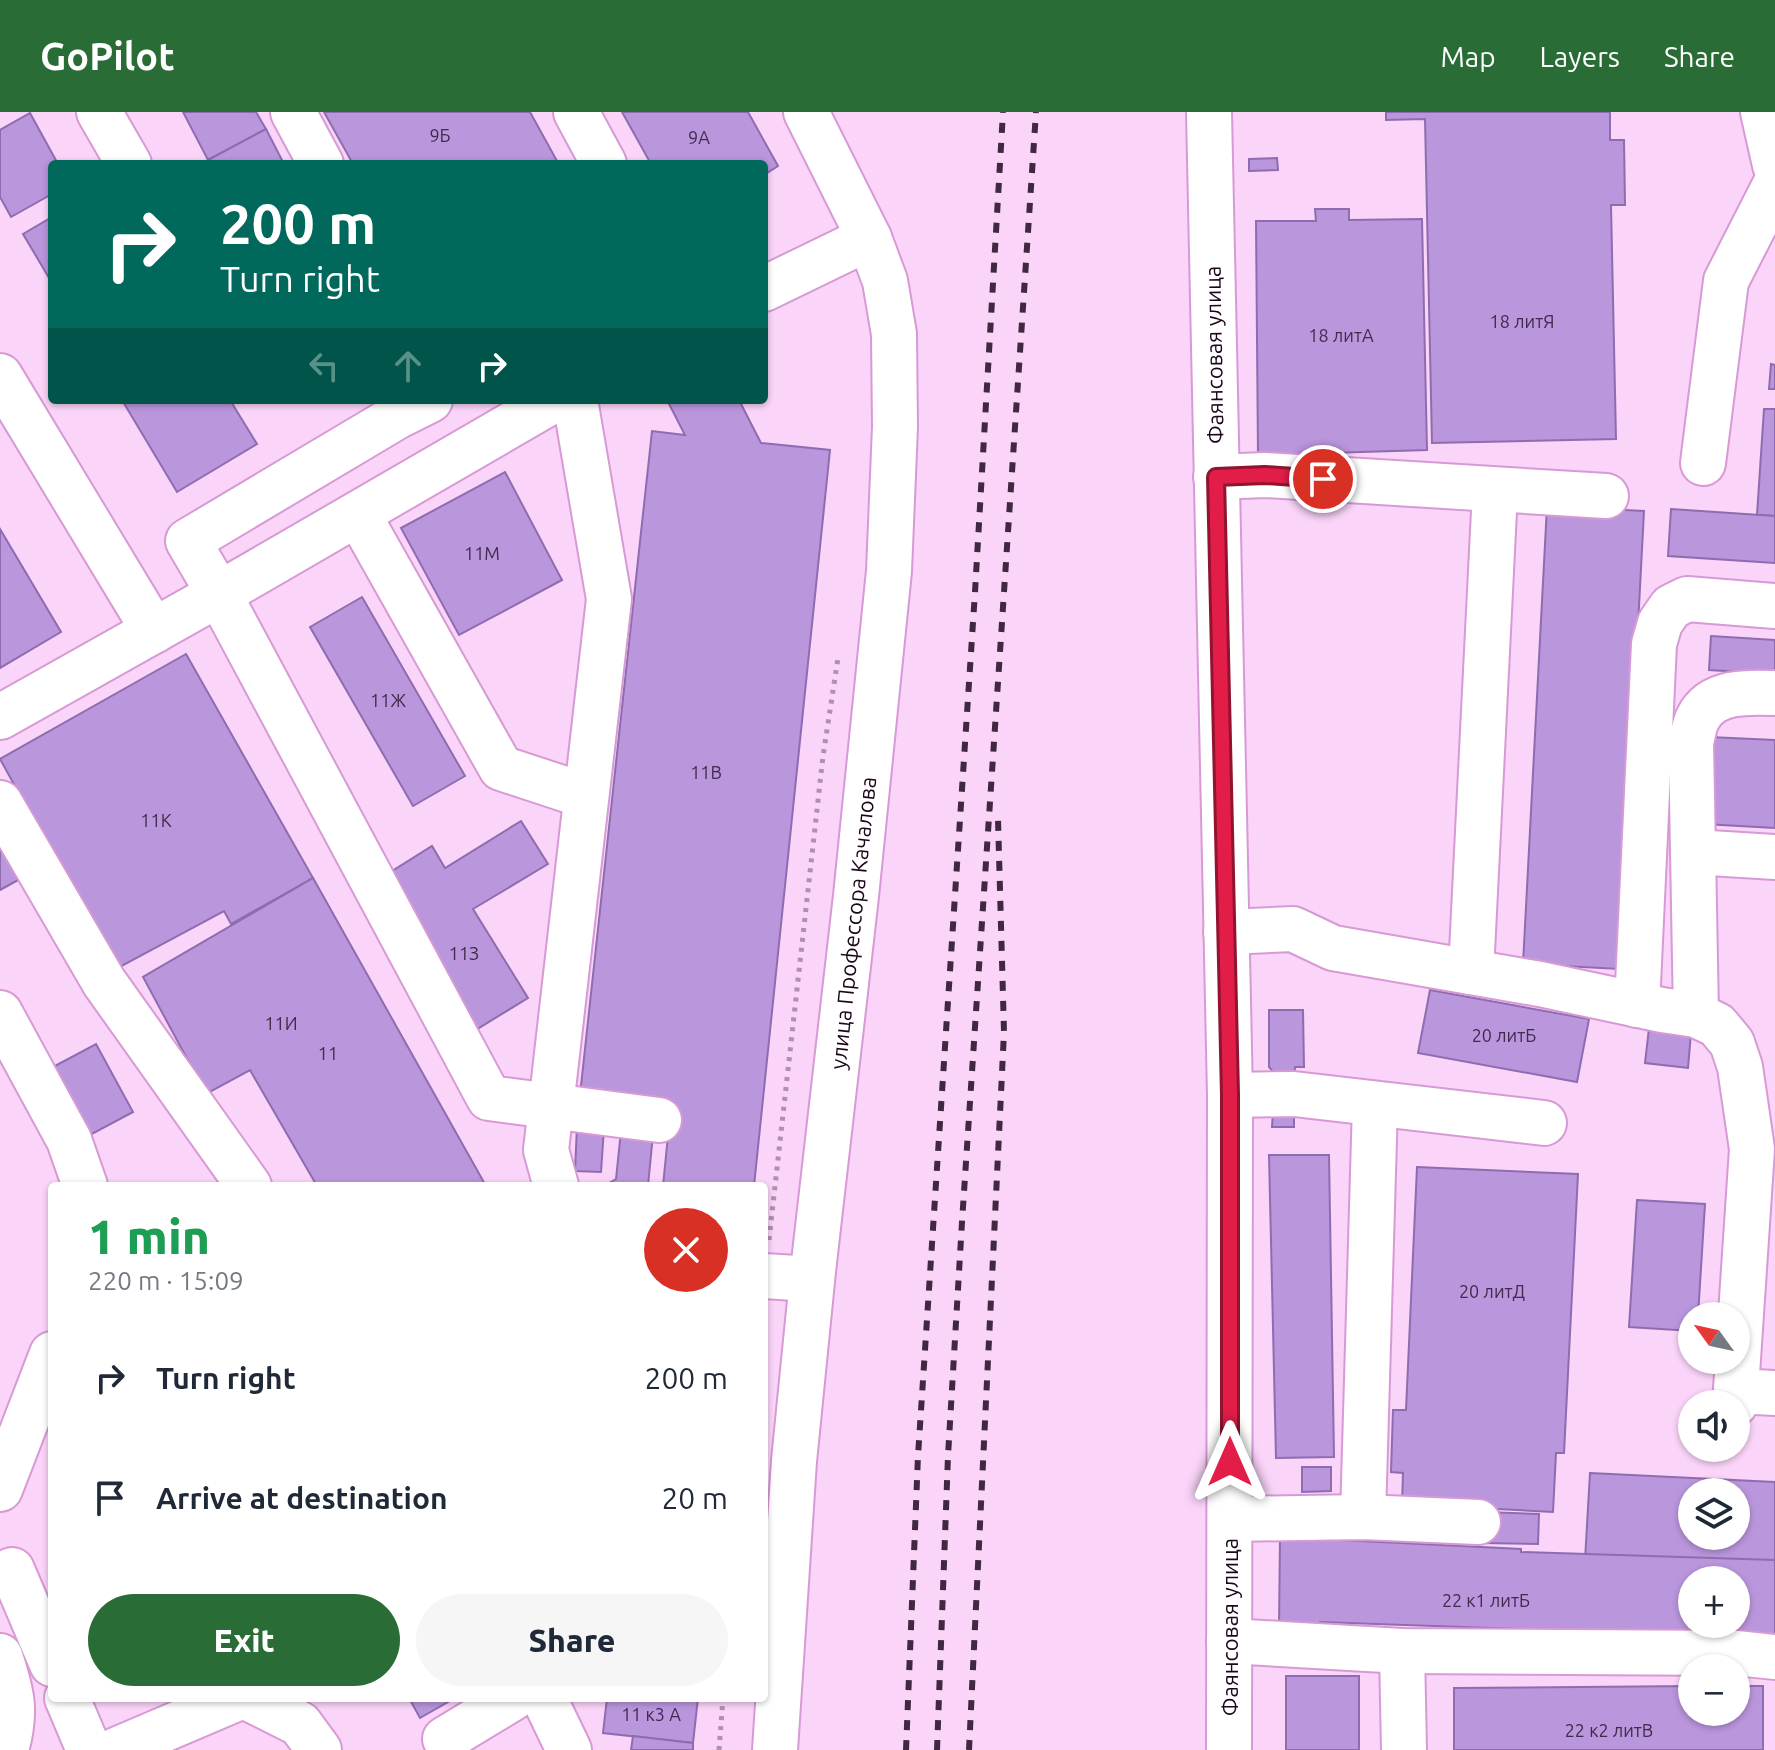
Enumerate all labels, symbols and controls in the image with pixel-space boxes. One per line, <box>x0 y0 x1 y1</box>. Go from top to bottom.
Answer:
text: GoPilot <box>40 35 175 77</box>
text: Map <box>1440 41 1496 72</box>
text: Layers <box>1540 41 1620 72</box>
text: Share <box>1664 41 1735 72</box>
house number: 9Б <box>429 125 451 145</box>
house number: 9А <box>688 127 710 147</box>
icon: right <box>88 192 192 296</box>
text: 200 m <box>220 192 376 255</box>
text: Turn right <box>220 258 380 299</box>
street label: Фаянсовая улица <box>1199 266 1228 444</box>
house number: 18 литЯ <box>1490 311 1554 331</box>
house number: 18 литА <box>1308 325 1374 345</box>
icon: left <box>302 344 346 388</box>
icon: ahead <box>386 344 430 388</box>
icon: right <box>470 344 514 388</box>
pin <box>1289 445 1357 513</box>
icon: arrive <box>1301 457 1345 501</box>
house number: 11М <box>464 543 500 563</box>
house number: 11Ж <box>370 690 406 710</box>
house number: 11В <box>690 762 722 782</box>
street label: улица Профессора Качалова <box>825 775 880 1071</box>
house number: 11К <box>140 810 172 830</box>
house number: 11З <box>449 943 479 963</box>
house number: 11И <box>264 1013 298 1033</box>
house number: 20 литБ <box>1472 1025 1536 1045</box>
house number: 11 <box>318 1043 338 1063</box>
button: close <box>644 1208 728 1292</box>
text: 1 min <box>88 1209 210 1263</box>
text: 220 m · 15:09 <box>88 1266 244 1295</box>
house number: 20 литД <box>1459 1281 1525 1301</box>
north arrow <box>1678 1302 1750 1374</box>
map controls <box>1678 1302 1750 1726</box>
icon: right <box>88 1356 132 1400</box>
text: Turn right <box>156 1361 296 1395</box>
text: 200 m <box>644 1361 728 1395</box>
button: sound <box>1678 1390 1750 1462</box>
position arrow <box>1188 1420 1272 1504</box>
icon: arrive <box>88 1476 132 1520</box>
button: layers <box>1678 1478 1750 1550</box>
text: Arrive at destination <box>156 1481 448 1515</box>
text: 20 m <box>661 1481 728 1515</box>
street label: Фаянсовая улица <box>1217 1538 1242 1716</box>
button: + <box>1678 1566 1750 1638</box>
house number: 22 к1 литБ <box>1442 1590 1530 1610</box>
button: Exit <box>88 1594 400 1686</box>
button: Share <box>416 1594 728 1686</box>
button: − <box>1678 1654 1750 1726</box>
house number: 11 к3 А <box>621 1704 681 1724</box>
house number: 22 к2 литВ <box>1565 1720 1653 1740</box>

